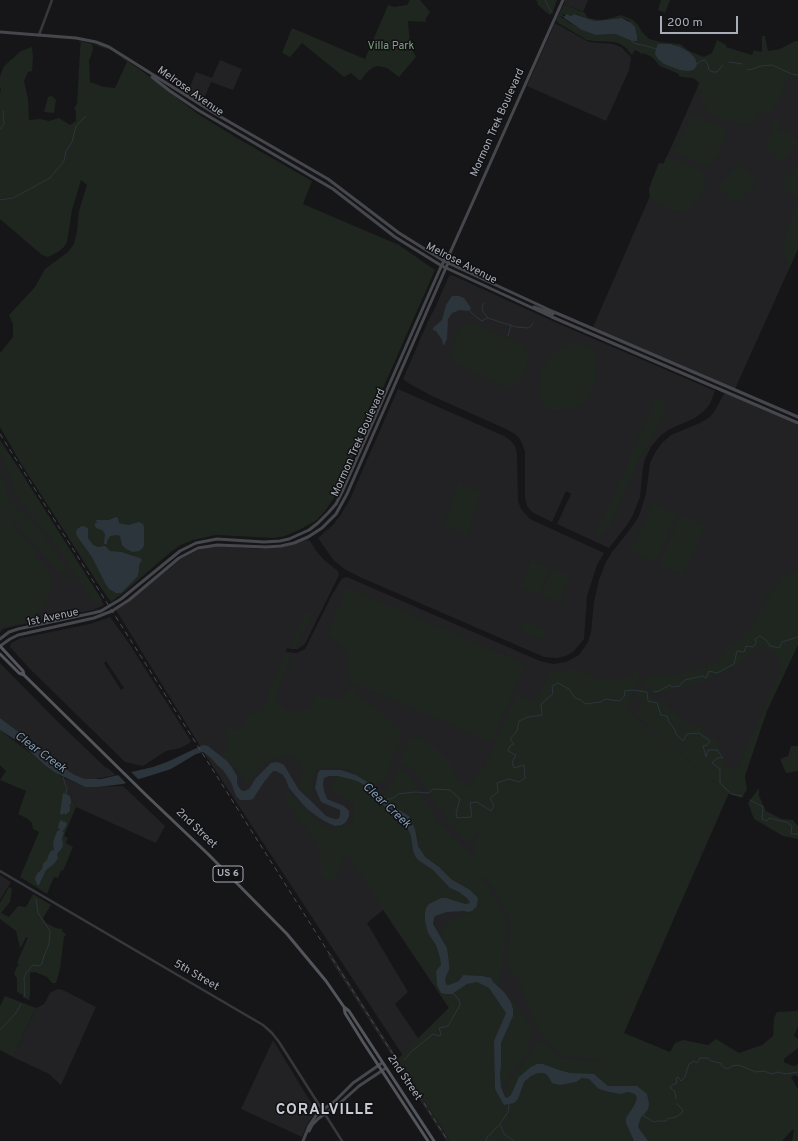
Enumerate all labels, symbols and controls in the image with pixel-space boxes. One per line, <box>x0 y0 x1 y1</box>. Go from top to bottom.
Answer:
scale bar <box>662 8 740 34</box>
text: 200 m <box>667 15 703 31</box>
park label: Villa Park <box>368 40 414 54</box>
street label: Melrose Avenue <box>154 64 226 120</box>
street label: Mormon Trek Boulevard <box>468 67 528 179</box>
street label: Melrose Avenue <box>423 240 499 288</box>
street label: Mormon Trek Boulevard <box>329 387 389 499</box>
street label: 1st Avenue <box>26 606 80 630</box>
water label: Clear Creek <box>11 729 69 777</box>
water label: Clear Creek <box>359 780 413 832</box>
street label: 2nd Street <box>173 806 219 852</box>
road number: US 6 <box>213 866 243 882</box>
street label: 5th Street <box>171 958 221 994</box>
street label: 2nd Street <box>384 1053 424 1103</box>
district label: CORALVILLE <box>276 1102 374 1120</box>

